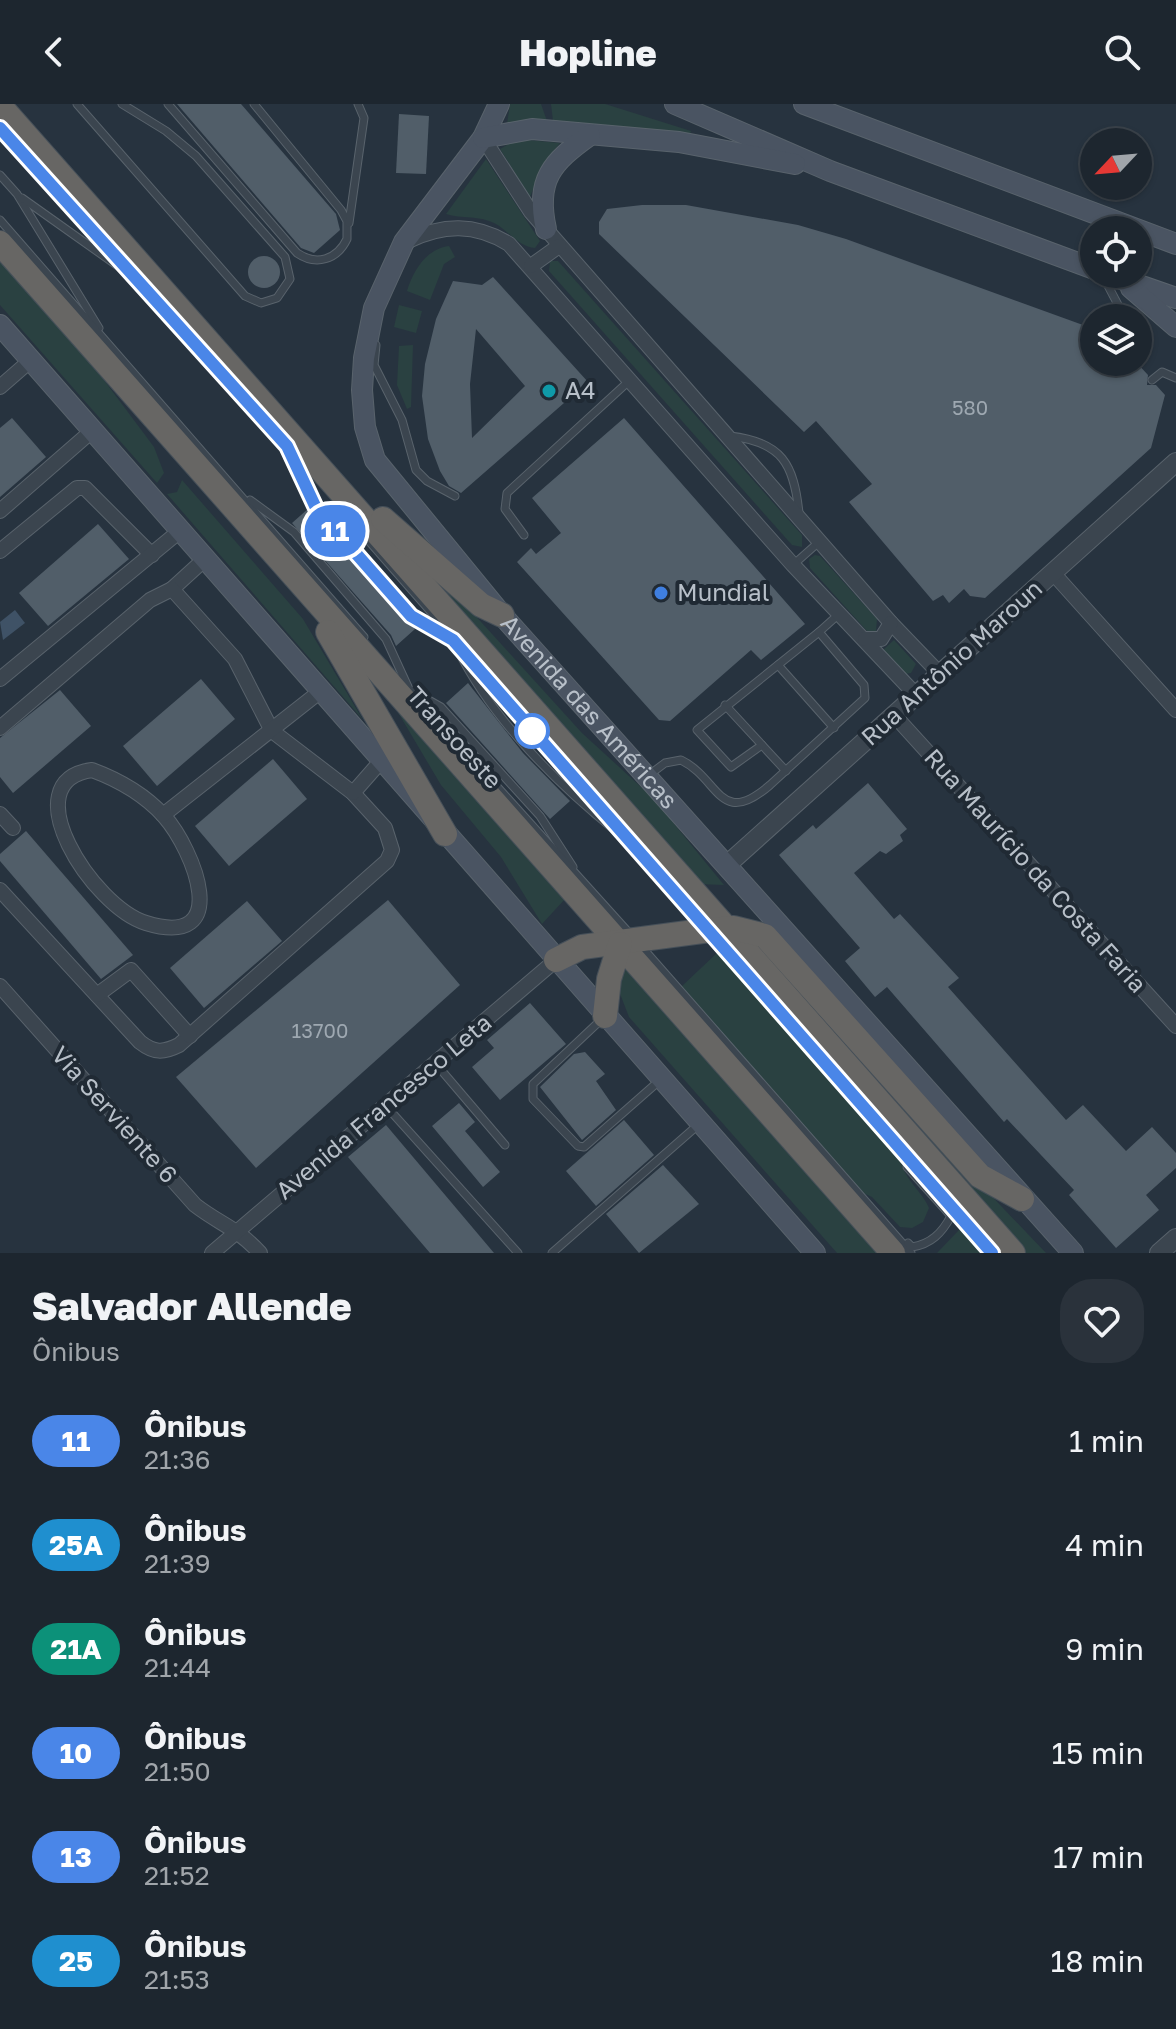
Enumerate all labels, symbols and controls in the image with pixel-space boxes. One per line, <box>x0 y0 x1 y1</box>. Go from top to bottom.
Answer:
icon: back <box>32 30 76 74</box>
icon: search <box>1100 30 1144 74</box>
text: Hopline <box>519 31 657 74</box>
north arrow <box>1080 128 1152 200</box>
map controls <box>1080 128 1152 376</box>
button: locate <box>1080 216 1152 288</box>
button: layers <box>1080 304 1152 376</box>
place label: A4 <box>565 375 596 404</box>
marker: A4 <box>540 382 558 400</box>
house number: 580 <box>952 395 988 419</box>
line badge: 11 <box>299 505 371 557</box>
text: 11 <box>321 514 349 547</box>
street label: Rua Antônio Maroun <box>855 573 1047 751</box>
place label: Mundial <box>677 577 769 606</box>
marker: Mundial <box>652 584 670 602</box>
street label: Avenida das Américas <box>496 608 684 814</box>
street label: Transoeste <box>402 680 509 794</box>
unlabelled marker <box>515 714 549 748</box>
street label: Rua Maurício da Costa Faria <box>919 742 1153 998</box>
street label: Avenida Francesco Leta <box>269 1007 497 1205</box>
house number: 13700 <box>292 1018 348 1042</box>
street label: Via Serviente 6 <box>46 1040 184 1188</box>
button: heart <box>1060 1279 1144 1363</box>
text: Salvador Allende <box>32 1283 352 1328</box>
text: Ônibus <box>32 1336 120 1367</box>
text: Ônibus <box>144 1408 247 1444</box>
text: 1 min <box>1069 1423 1144 1459</box>
text: 11 <box>62 1424 90 1457</box>
text: 21:36 <box>144 1444 210 1475</box>
text: Ônibus <box>144 1512 247 1548</box>
text: 4 min <box>1065 1527 1144 1563</box>
text: 25A <box>49 1528 103 1561</box>
text: 21:39 <box>144 1548 210 1579</box>
text: Ônibus <box>144 1616 247 1652</box>
text: 9 min <box>1065 1631 1144 1667</box>
text: 21A <box>50 1632 102 1665</box>
text: 21:44 <box>144 1652 211 1683</box>
text: Ônibus <box>144 1720 247 1756</box>
text: 15 min <box>1052 1735 1144 1771</box>
text: 10 <box>60 1736 92 1769</box>
text: 21:50 <box>144 1756 211 1787</box>
text: Ônibus <box>144 1824 247 1860</box>
text: 17 min <box>1053 1839 1144 1875</box>
text: 13 <box>60 1840 92 1873</box>
text: 21:52 <box>144 1860 210 1891</box>
text: Ônibus <box>144 1928 247 1964</box>
text: 18 min <box>1051 1943 1144 1979</box>
text: 25 <box>59 1944 93 1977</box>
text: 21:53 <box>144 1964 210 1995</box>

